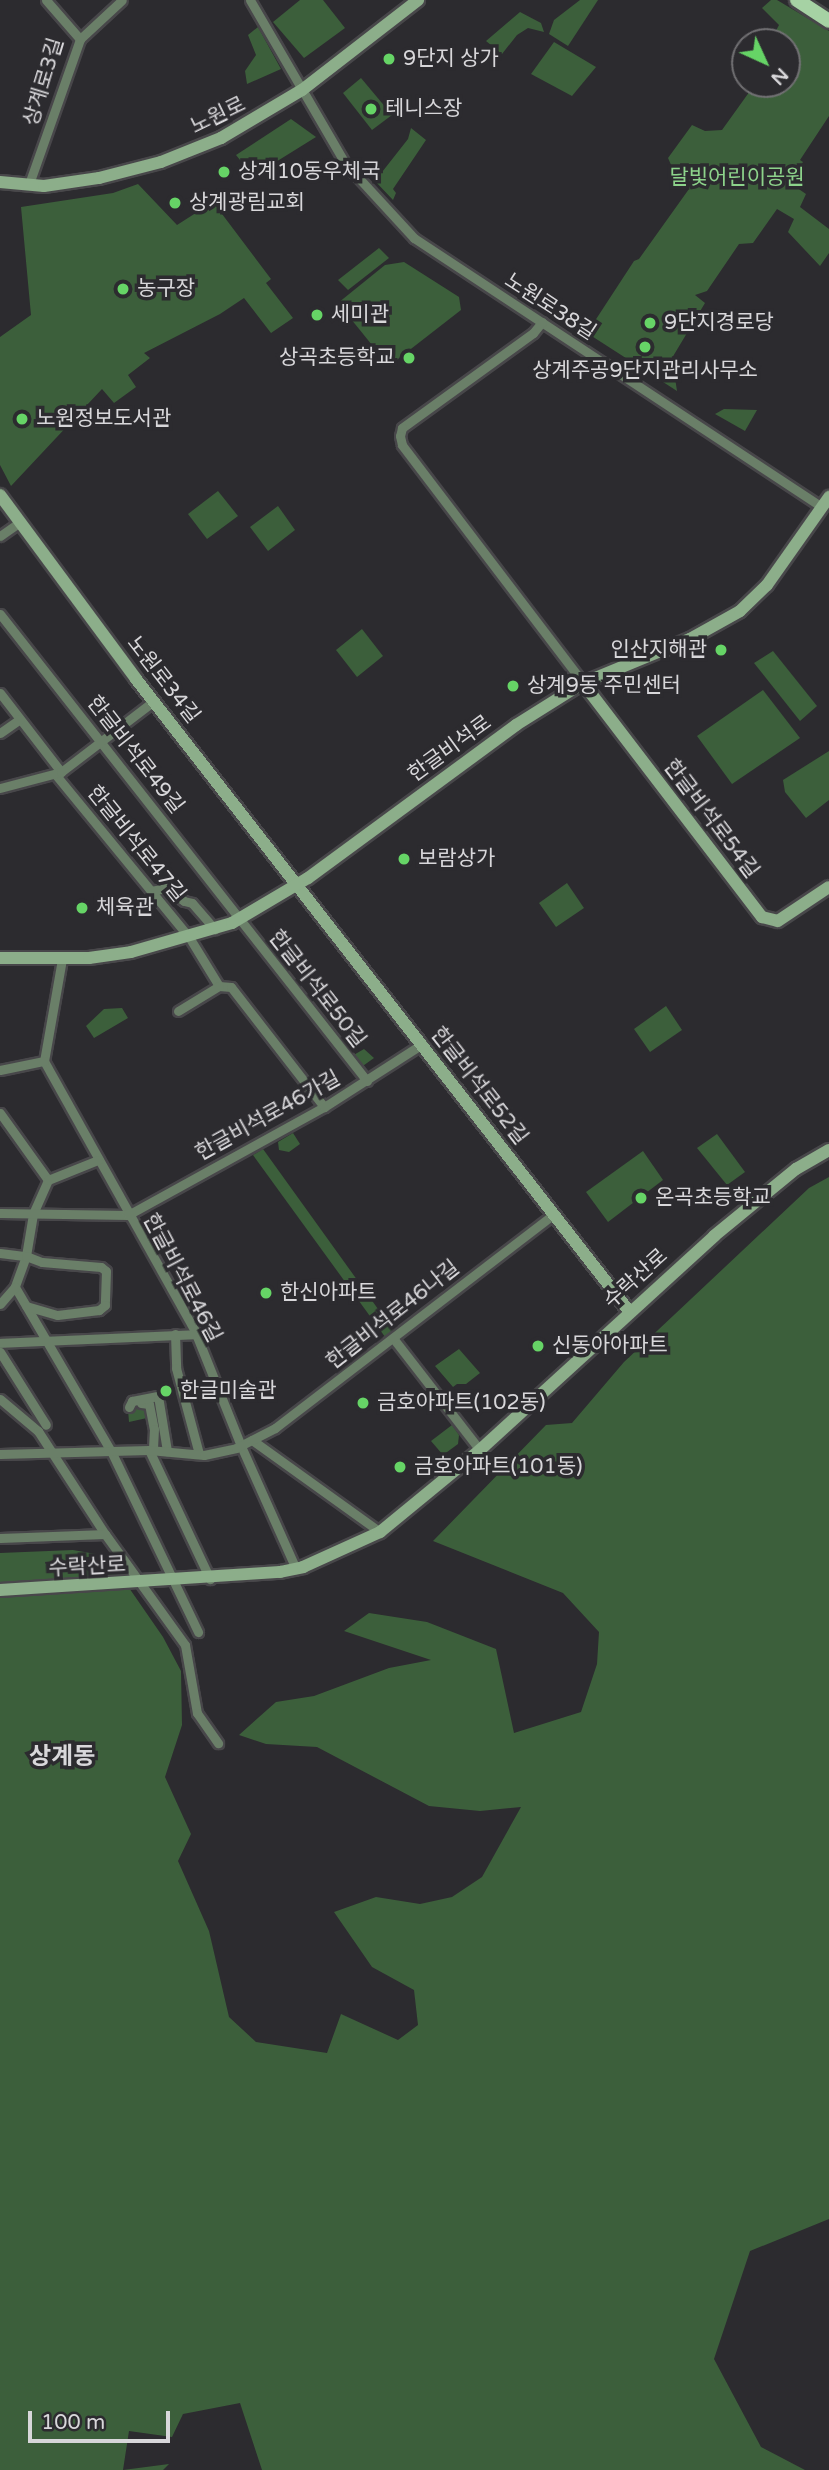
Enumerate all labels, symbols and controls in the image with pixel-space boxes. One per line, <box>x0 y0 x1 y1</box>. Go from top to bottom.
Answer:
north arrow <box>731 28 801 98</box>
street label: 상계로3길 <box>19 35 69 129</box>
place label: 9단지 상가 <box>403 46 499 72</box>
marker: 9단지 상가 <box>381 51 397 67</box>
text: N <box>766 63 793 90</box>
street label: 노원로 <box>186 92 250 140</box>
place label: 테니스장 <box>385 96 462 122</box>
marker: 테니스장 <box>363 101 379 117</box>
place label: 상계10동우체국 <box>238 159 380 185</box>
marker: 상계10동우체국 <box>216 164 232 180</box>
park label: 달빛어린이공원 <box>669 165 805 191</box>
place label: 상계광림교회 <box>189 190 305 216</box>
marker: 상계광림교회 <box>167 195 183 211</box>
street label: 노원로38길 <box>500 268 600 346</box>
place label: 농구장 <box>137 276 195 302</box>
marker: 농구장 <box>115 281 131 297</box>
place label: 세미관 <box>331 302 389 328</box>
marker: 세미관 <box>309 307 325 323</box>
place label: 9단지경로당 <box>664 310 774 336</box>
marker: 9단지경로당 <box>642 315 658 331</box>
marker: 상계주공9단지관리사무소 <box>637 339 653 355</box>
place label: 상곡초등학교 <box>279 345 395 371</box>
marker: 상곡초등학교 <box>401 350 417 366</box>
place label: 상계주공9단지관리사무소 <box>532 358 758 384</box>
place label: 노원정보도서관 <box>36 406 171 432</box>
marker: 노원정보도서관 <box>14 411 30 427</box>
street label: 노원로34길 <box>121 631 205 729</box>
place label: 인산지해관 <box>610 637 707 663</box>
marker: 인산지해관 <box>713 642 729 658</box>
place label: 상계9동 주민센터 <box>527 673 681 699</box>
marker: 상계9동 주민센터 <box>505 678 521 694</box>
street label: 한글비석로49길 <box>81 691 189 819</box>
street label: 한글비석로 <box>404 710 496 788</box>
street label: 한글비석로54길 <box>658 755 764 883</box>
street label: 한글비석로47길 <box>81 781 191 907</box>
place label: 보람상가 <box>418 846 495 872</box>
marker: 보람상가 <box>396 851 412 867</box>
place label: 체육관 <box>96 895 154 921</box>
marker: 체육관 <box>74 900 90 916</box>
street label: 한글비석로50길 <box>263 925 371 1053</box>
street label: 한글비석로52길 <box>425 1022 533 1150</box>
street label: 한글비석로46가길 <box>191 1066 345 1166</box>
place label: 온곡초등학교 <box>655 1185 771 1211</box>
marker: 온곡초등학교 <box>633 1190 649 1206</box>
street label: 한글비석로46길 <box>137 1209 227 1347</box>
street label: 수락산로 <box>599 1244 673 1314</box>
street label: 한글비석로46나길 <box>322 1255 464 1375</box>
place label: 한신아파트 <box>280 1280 377 1306</box>
marker: 한신아파트 <box>258 1285 274 1301</box>
place label: 신동아아파트 <box>552 1333 668 1359</box>
marker: 신동아아파트 <box>530 1338 546 1354</box>
place label: 한글미술관 <box>180 1378 277 1404</box>
marker: 한글미술관 <box>158 1383 174 1399</box>
place label: 금호아파트(102동) <box>377 1390 546 1416</box>
marker: 금호아파트(102동) <box>355 1395 371 1411</box>
place label: 금호아파트(101동) <box>414 1454 583 1480</box>
marker: 금호아파트(101동) <box>392 1459 408 1475</box>
street label: 수락산로 <box>48 1552 126 1582</box>
district label: 상계동 <box>29 1743 95 1771</box>
scale bar <box>32 2396 173 2440</box>
text: 100 m <box>41 2410 105 2435</box>

